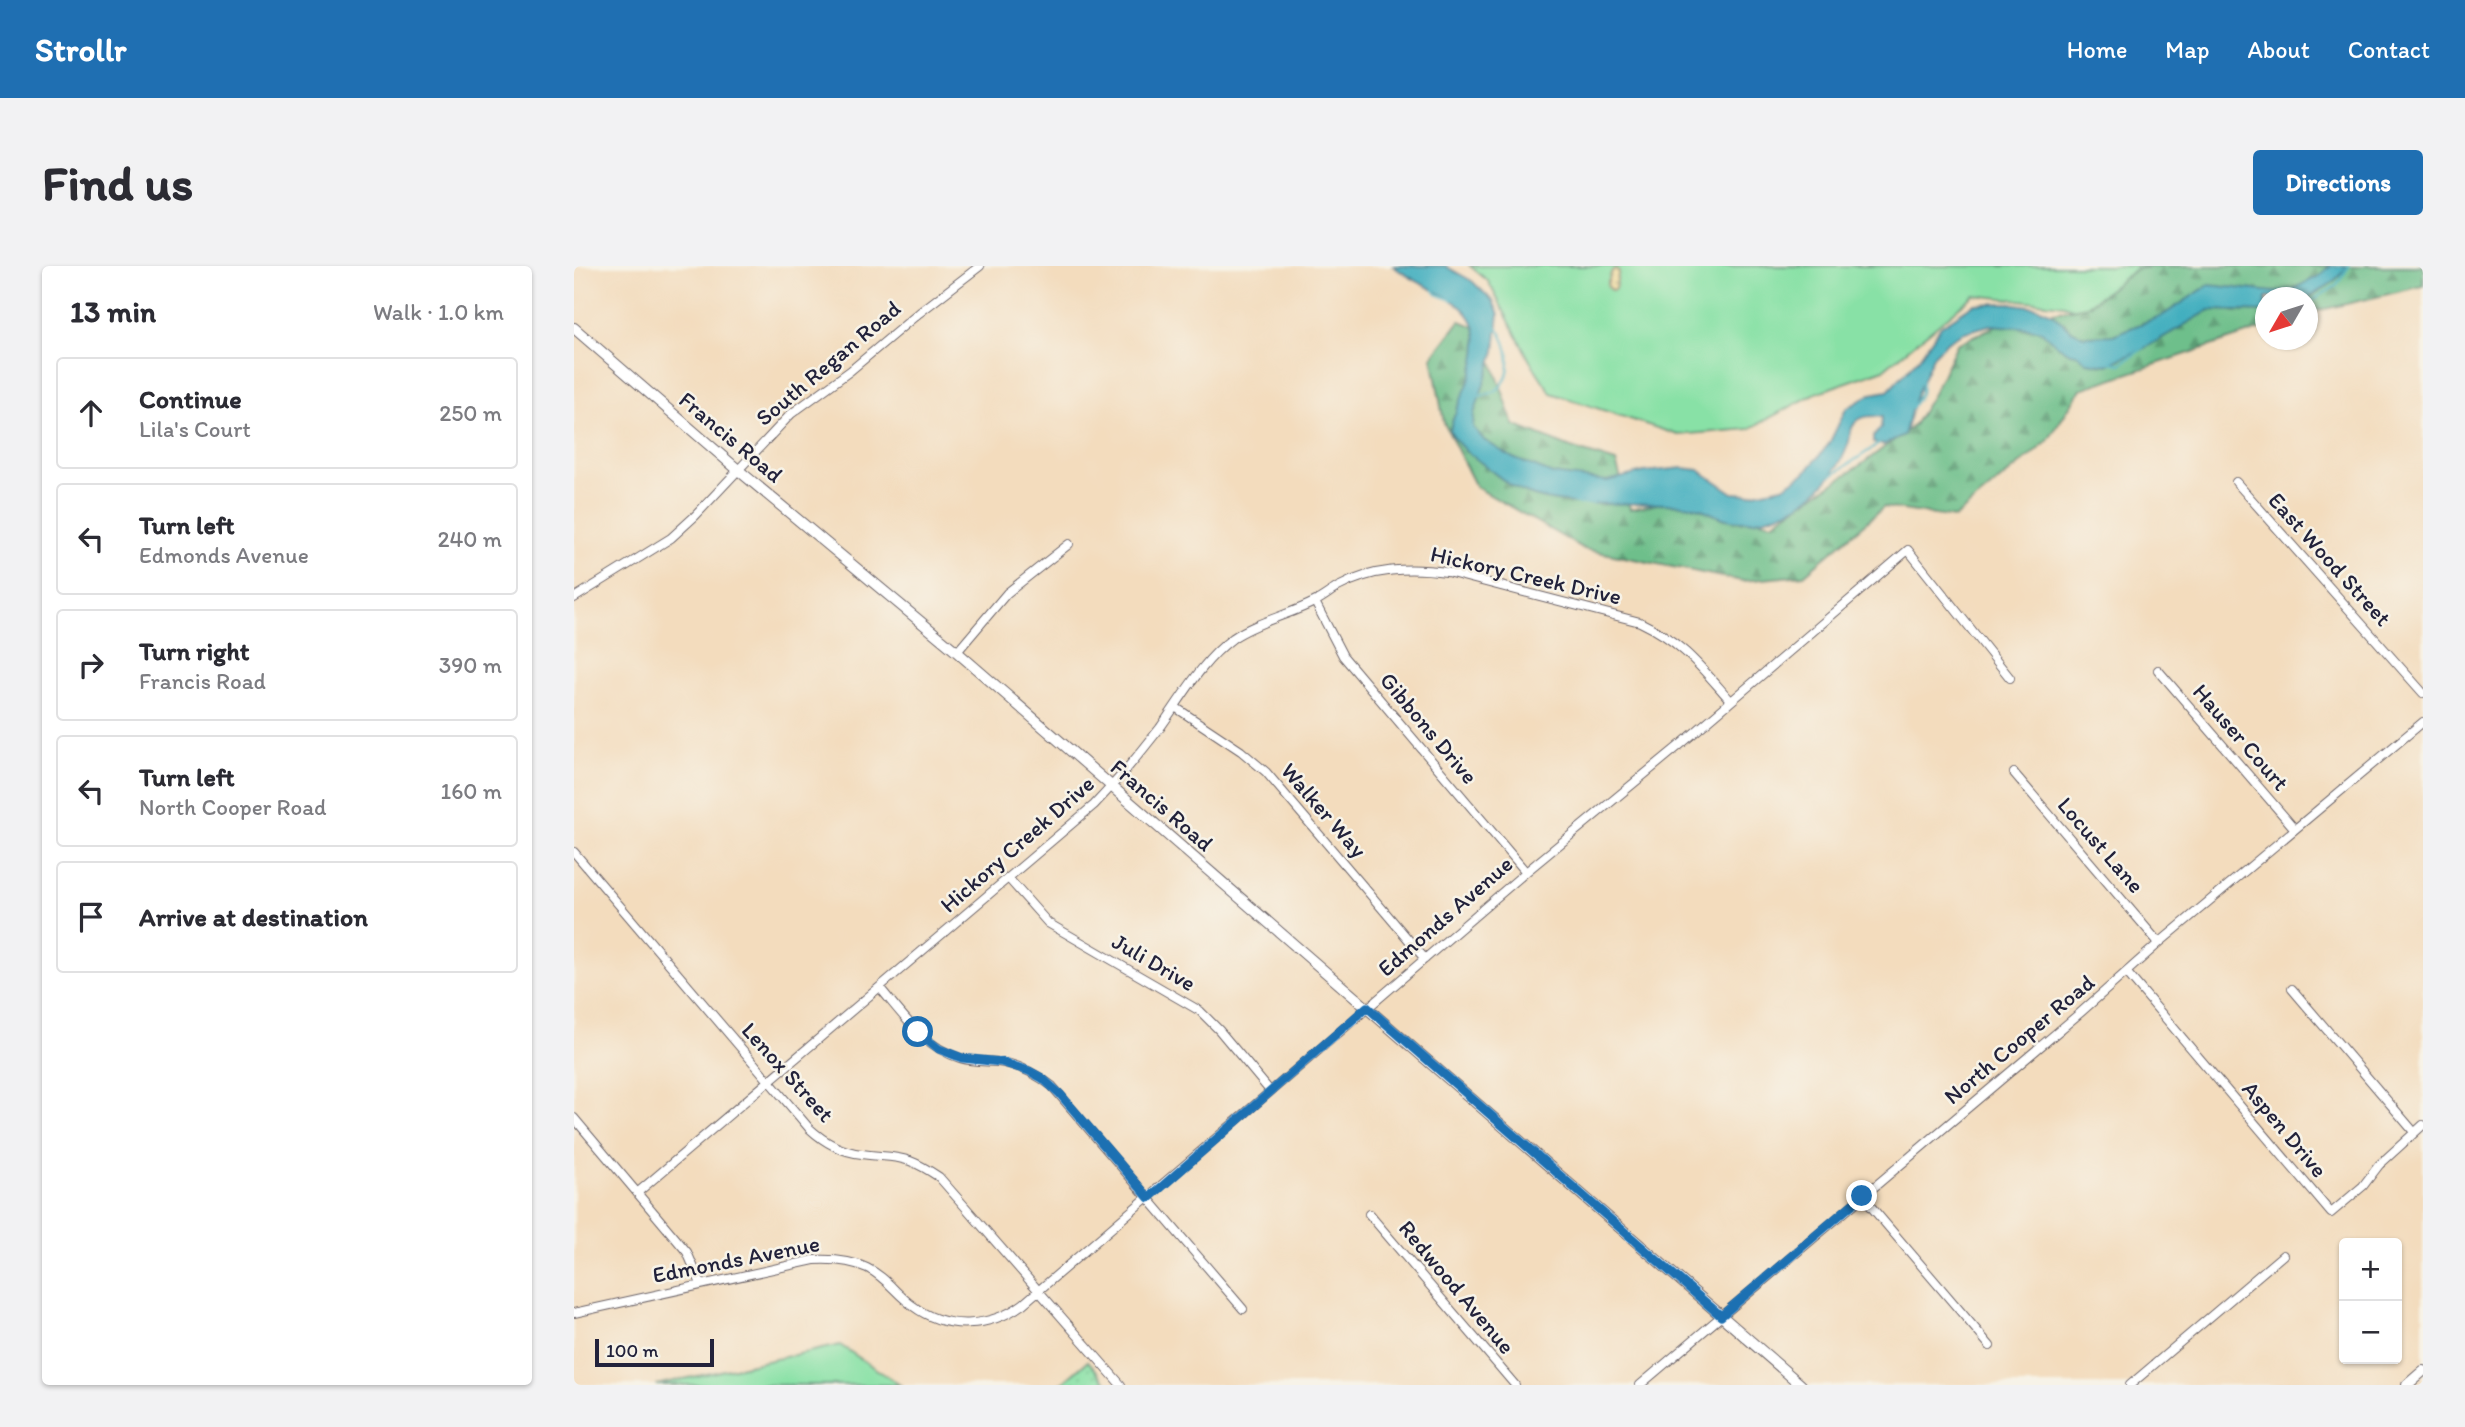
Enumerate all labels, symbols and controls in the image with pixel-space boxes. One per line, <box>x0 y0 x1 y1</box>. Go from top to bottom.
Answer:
text: Strollr <box>35 30 126 69</box>
text: Home <box>2067 35 2127 64</box>
text: Map <box>2165 35 2209 64</box>
text: About <box>2247 35 2310 64</box>
text: Contact <box>2348 35 2430 64</box>
button: Directions <box>2253 150 2423 215</box>
text: Find us <box>42 153 193 212</box>
north arrow <box>2255 287 2318 350</box>
text: 13 min <box>70 293 156 330</box>
street label: South Regan Road <box>750 294 906 432</box>
text: Walk · 1.0 km <box>373 298 504 326</box>
text: Continue <box>139 383 242 415</box>
street label: Francis Road <box>673 385 789 489</box>
icon: ahead <box>72 394 110 432</box>
text: 250 m <box>439 399 502 427</box>
text: Lila's Court <box>139 415 251 443</box>
street label: East Wood Street <box>2263 486 2398 632</box>
text: Turn left <box>139 509 235 541</box>
icon: left <box>72 520 110 558</box>
text: 240 m <box>437 525 502 553</box>
street label: Hickory Creek Drive <box>1428 539 1624 611</box>
text: Edmonds Avenue <box>139 541 309 569</box>
text: Turn right <box>139 635 250 667</box>
icon: right <box>72 646 110 684</box>
text: 390 m <box>439 651 502 679</box>
street label: Gibbons Drive <box>1374 666 1484 790</box>
text: Francis Road <box>139 667 266 695</box>
street label: Hauser Court <box>2187 678 2295 796</box>
street label: Francis Road <box>1105 753 1219 857</box>
street label: Walker Way <box>1275 757 1373 863</box>
text: Turn left <box>139 761 235 793</box>
street label: Hickory Creek Drive <box>934 769 1100 919</box>
icon: left <box>72 772 110 810</box>
text: 160 m <box>440 777 502 805</box>
street label: Locust Lane <box>2052 791 2150 899</box>
text: North Cooper Road <box>139 793 327 821</box>
street label: Edmonds Avenue <box>1372 850 1518 982</box>
icon: arrive <box>72 898 110 936</box>
text: Arrive at destination <box>139 901 368 933</box>
street label: Juli Drive <box>1107 927 1201 997</box>
street label: North Cooper Road <box>1938 968 2100 1110</box>
street label: Lenox Street <box>736 1016 840 1128</box>
route start <box>902 1016 933 1047</box>
street label: Aspen Drive <box>2237 1075 2333 1183</box>
route end <box>1846 1180 1877 1211</box>
street label: Redwood Avenue <box>1393 1214 1521 1360</box>
street label: Edmonds Avenue <box>650 1229 822 1289</box>
map controls <box>2339 1238 2402 1364</box>
button: + <box>2339 1238 2402 1301</box>
button: − <box>2339 1301 2402 1364</box>
scale bar <box>595 1336 714 1368</box>
text: 100 m <box>606 1339 658 1362</box>

